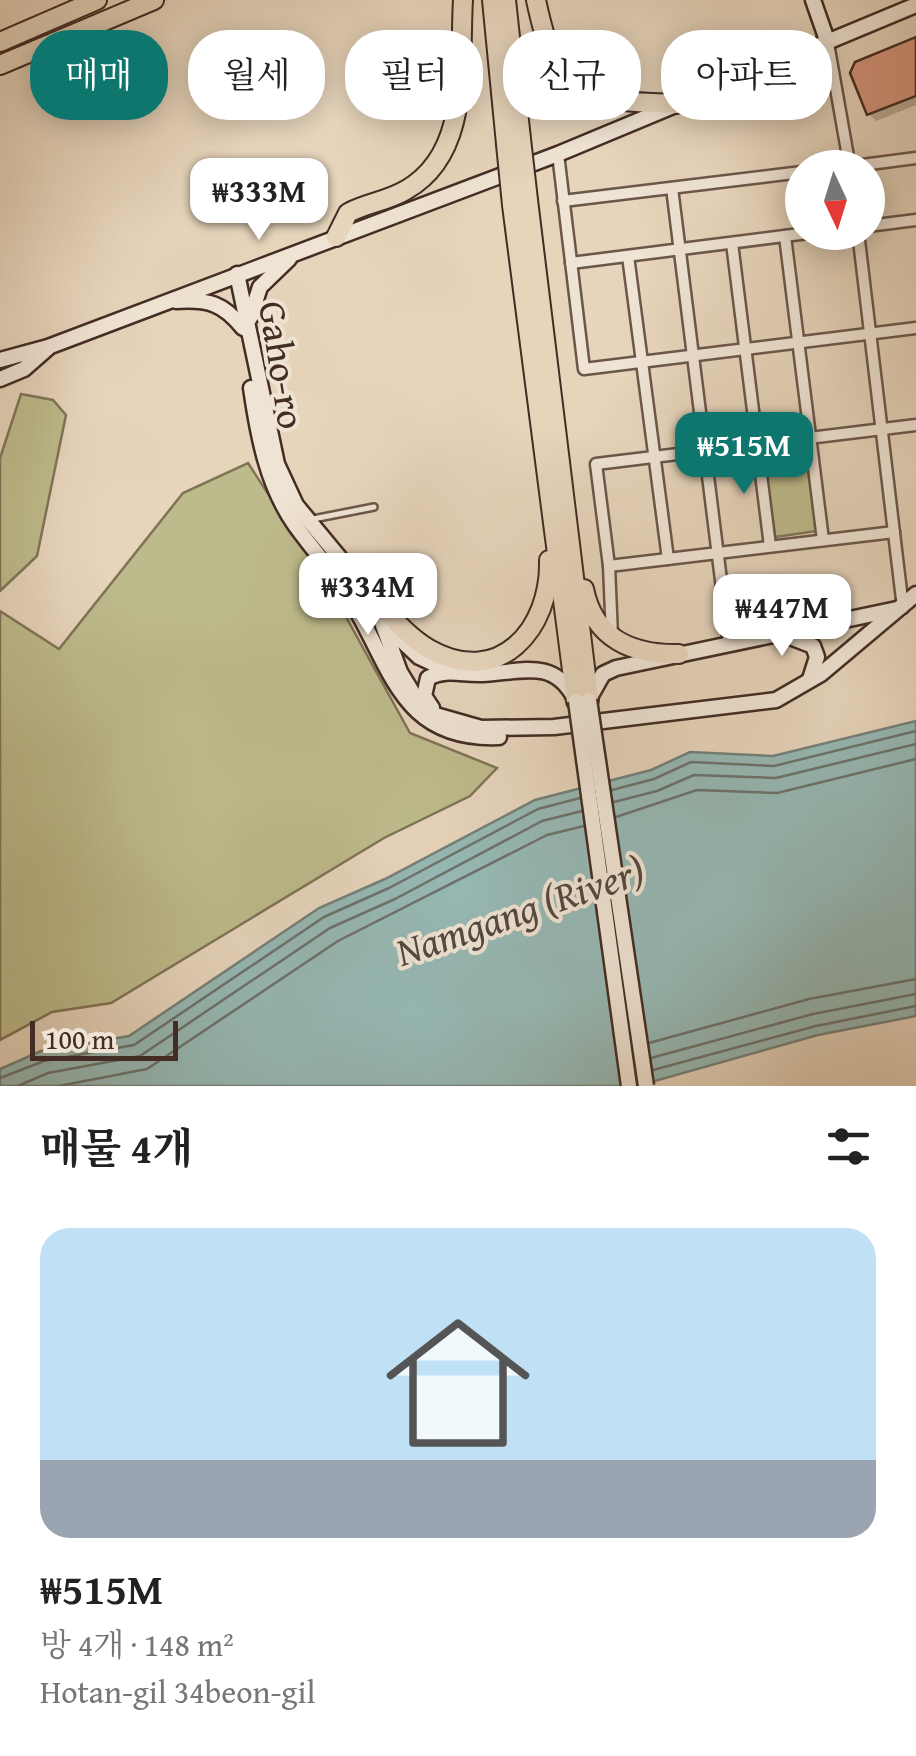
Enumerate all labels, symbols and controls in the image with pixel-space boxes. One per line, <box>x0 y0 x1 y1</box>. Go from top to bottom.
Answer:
chip: 매매 <box>30 30 168 120</box>
chip: 월세 <box>188 30 325 120</box>
chip: 필터 <box>345 30 483 120</box>
chip: 신규 <box>503 30 641 120</box>
chip: 아파트 <box>661 30 832 120</box>
north arrow <box>785 150 885 250</box>
map controls <box>785 150 885 250</box>
pin: ₩333M <box>189 158 329 243</box>
text: ₩333M <box>212 167 306 214</box>
street label: Gaho-ro <box>245 297 321 433</box>
pin: ₩515M <box>674 412 814 497</box>
text: ₩515M <box>697 421 791 468</box>
pin: ₩334M <box>298 553 438 638</box>
text: ₩334M <box>321 562 415 609</box>
pin: ₩447M <box>712 574 852 659</box>
text: ₩447M <box>735 583 829 630</box>
water label: Namgang (River) <box>387 840 652 981</box>
scale bar <box>30 1016 178 1060</box>
text: 100 m <box>45 1018 114 1059</box>
text: 매물 4개 <box>40 1117 193 1178</box>
icon: filters <box>821 1119 876 1174</box>
icon: home <box>368 1293 548 1473</box>
text: ₩515M <box>40 1558 163 1619</box>
text: 방 4개 · 148 m² <box>40 1621 234 1668</box>
text: Hotan-gil 34beon-gil <box>40 1668 315 1715</box>

